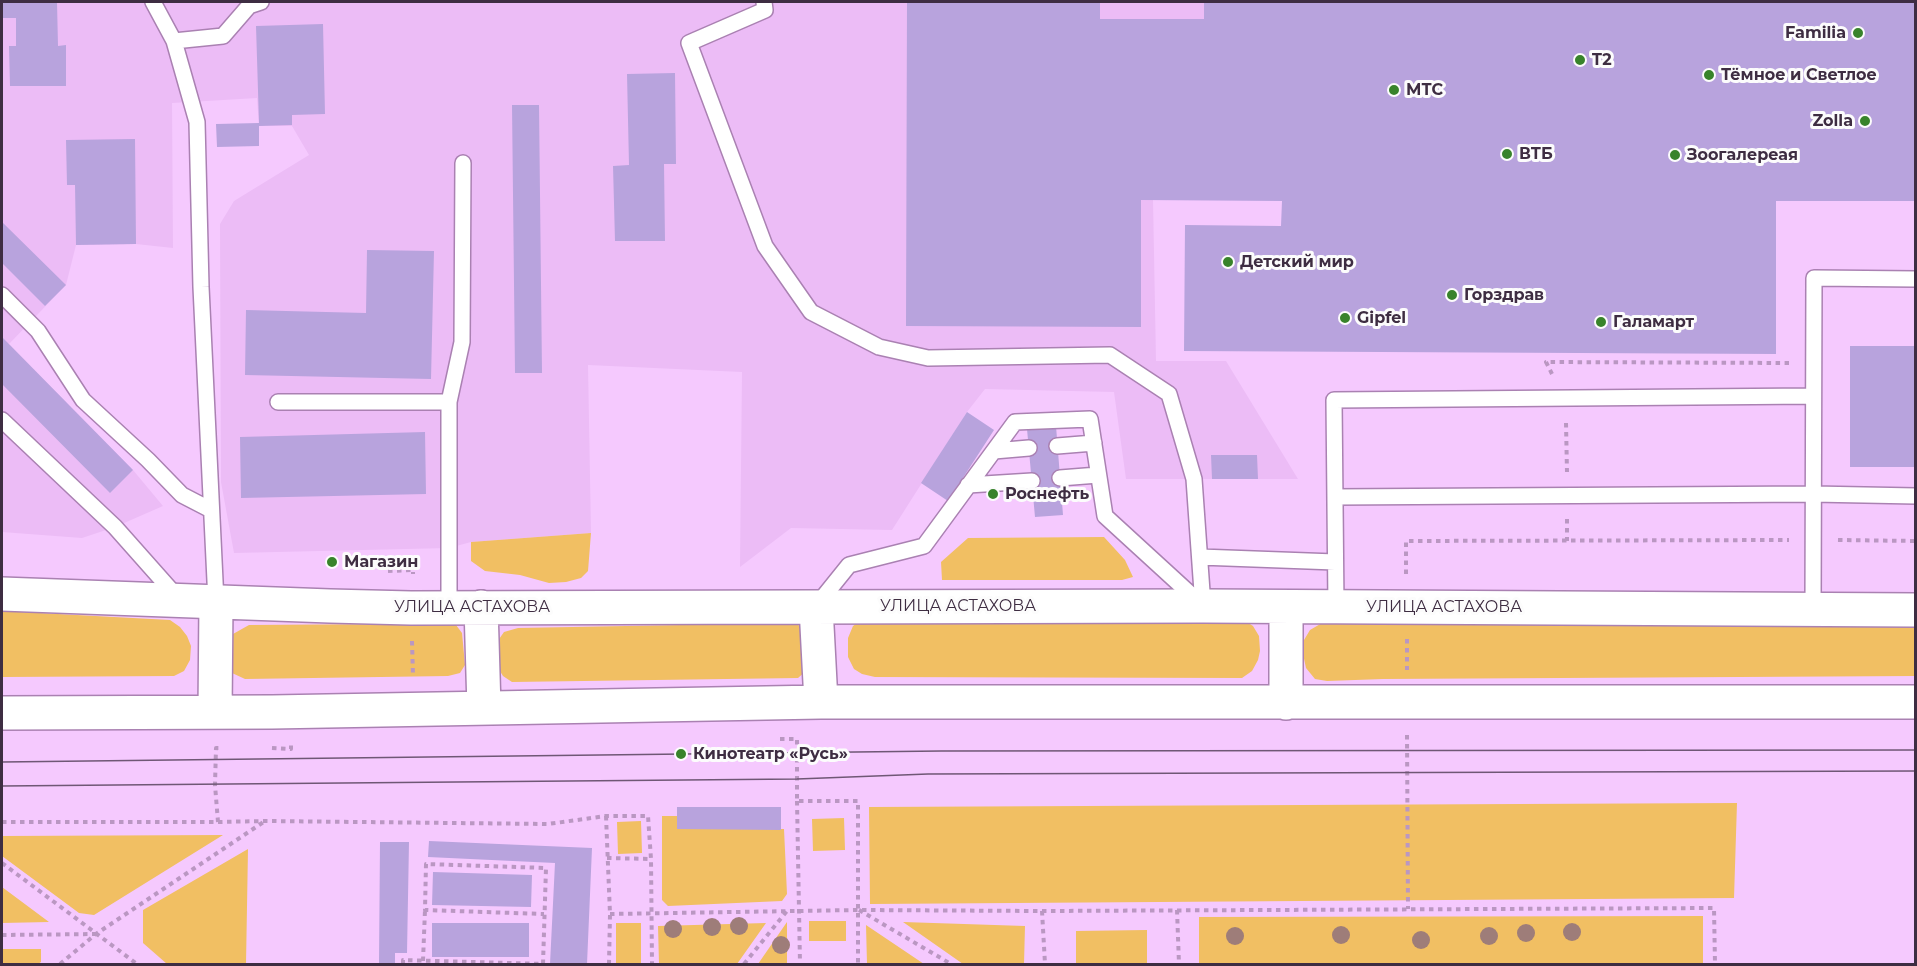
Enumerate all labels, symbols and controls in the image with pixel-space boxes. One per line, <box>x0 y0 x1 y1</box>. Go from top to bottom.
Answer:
place label: Familia <box>1785 23 1846 43</box>
marker: Familia <box>1851 26 1865 40</box>
place label: T2 <box>1592 50 1612 70</box>
marker: T2 <box>1573 53 1587 67</box>
place label: Тёмное и Светлое <box>1721 65 1877 85</box>
marker: Тёмное и Светлое <box>1702 68 1716 82</box>
place label: МТС <box>1406 80 1443 100</box>
marker: МТС <box>1387 83 1401 97</box>
place label: Zolla <box>1812 111 1853 131</box>
marker: Zolla <box>1858 114 1872 128</box>
place label: ВТБ <box>1519 144 1553 164</box>
place label: Зоогалереая <box>1687 145 1798 165</box>
marker: ВТБ <box>1500 147 1514 161</box>
marker: Зоогалереая <box>1668 148 1682 162</box>
place label: Детский мир <box>1240 252 1354 272</box>
marker: Детский мир <box>1221 255 1235 269</box>
place label: Горздрав <box>1464 285 1544 305</box>
marker: Горздрав <box>1445 288 1459 302</box>
place label: Gipfel <box>1357 308 1406 328</box>
marker: Gipfel <box>1338 311 1352 325</box>
place label: Галамарт <box>1613 312 1694 332</box>
marker: Галамарт <box>1594 315 1608 329</box>
place label: Роснефть <box>1005 484 1089 504</box>
marker: Роснефть <box>986 487 1000 501</box>
place label: Магазин <box>344 552 418 572</box>
marker: Магазин <box>325 555 339 569</box>
street label: УЛИЦА АСТАХОВА <box>880 596 1036 616</box>
street label: УЛИЦА АСТАХОВА <box>394 597 550 617</box>
street label: УЛИЦА АСТАХОВА <box>1366 597 1522 617</box>
place label: Кинотеатр «Русь» <box>693 744 848 764</box>
marker: Кинотеатр «Русь» <box>674 747 688 761</box>

